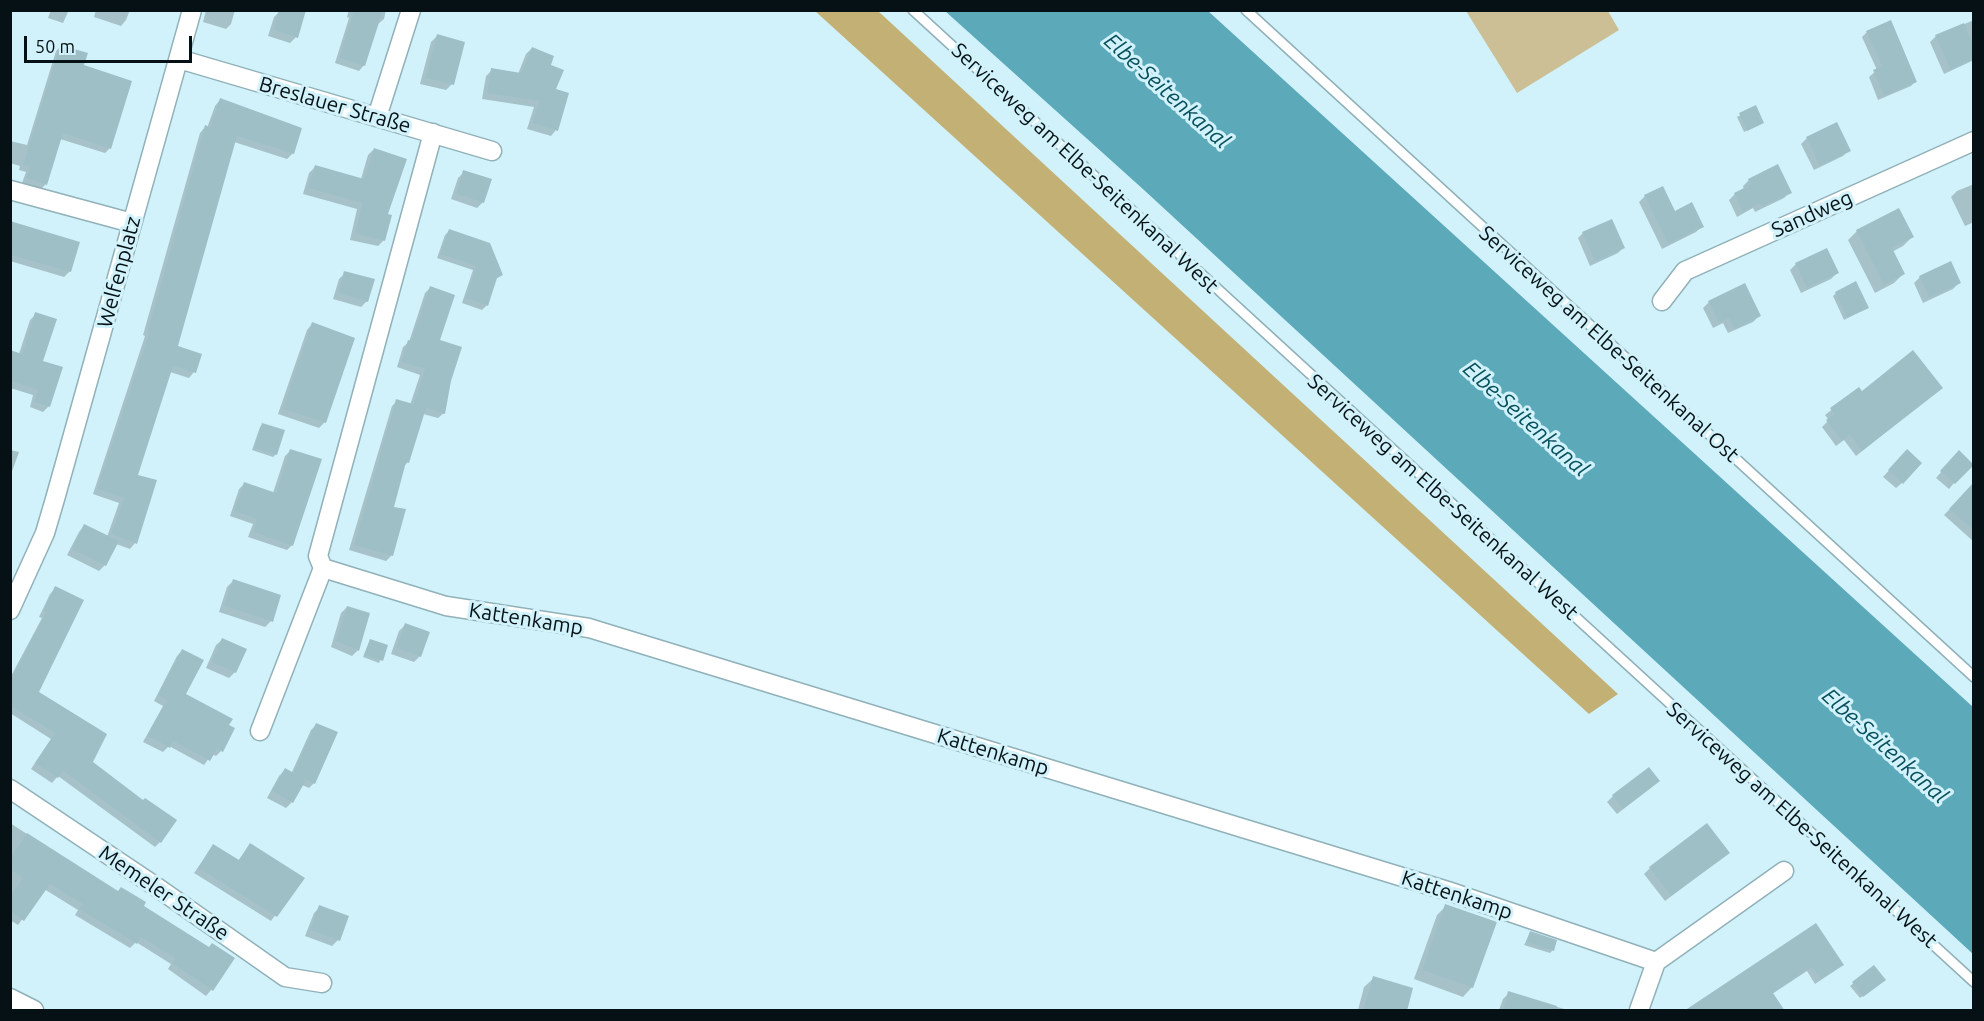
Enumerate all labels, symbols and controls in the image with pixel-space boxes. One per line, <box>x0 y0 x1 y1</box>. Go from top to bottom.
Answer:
scale bar <box>27 24 195 62</box>
water label: Elbe-Seitenkanal <box>1099 28 1235 154</box>
text: 50 m <box>35 36 75 56</box>
street label: Serviceweg am Elbe-Seitenkanal West <box>946 38 1224 298</box>
street label: Breslauer Straße <box>256 71 414 139</box>
street label: Sandweg <box>1768 185 1856 243</box>
street label: Welfenplatz <box>92 214 146 330</box>
street label: Serviceweg am Elbe-Seitenkanal Ost <box>1474 221 1744 467</box>
water label: Elbe-Seitenkanal <box>1458 356 1594 482</box>
street label: Serviceweg am Elbe-Seitenkanal West <box>1303 369 1583 625</box>
street label: Kattenkamp <box>467 598 585 640</box>
water label: Elbe-Seitenkanal <box>1817 683 1953 809</box>
street label: Serviceweg am Elbe-Seitenkanal West <box>1662 697 1942 953</box>
street label: Kattenkamp <box>934 723 1052 781</box>
street label: Memeler Straße <box>94 840 234 946</box>
street label: Kattenkamp <box>1398 865 1516 925</box>

